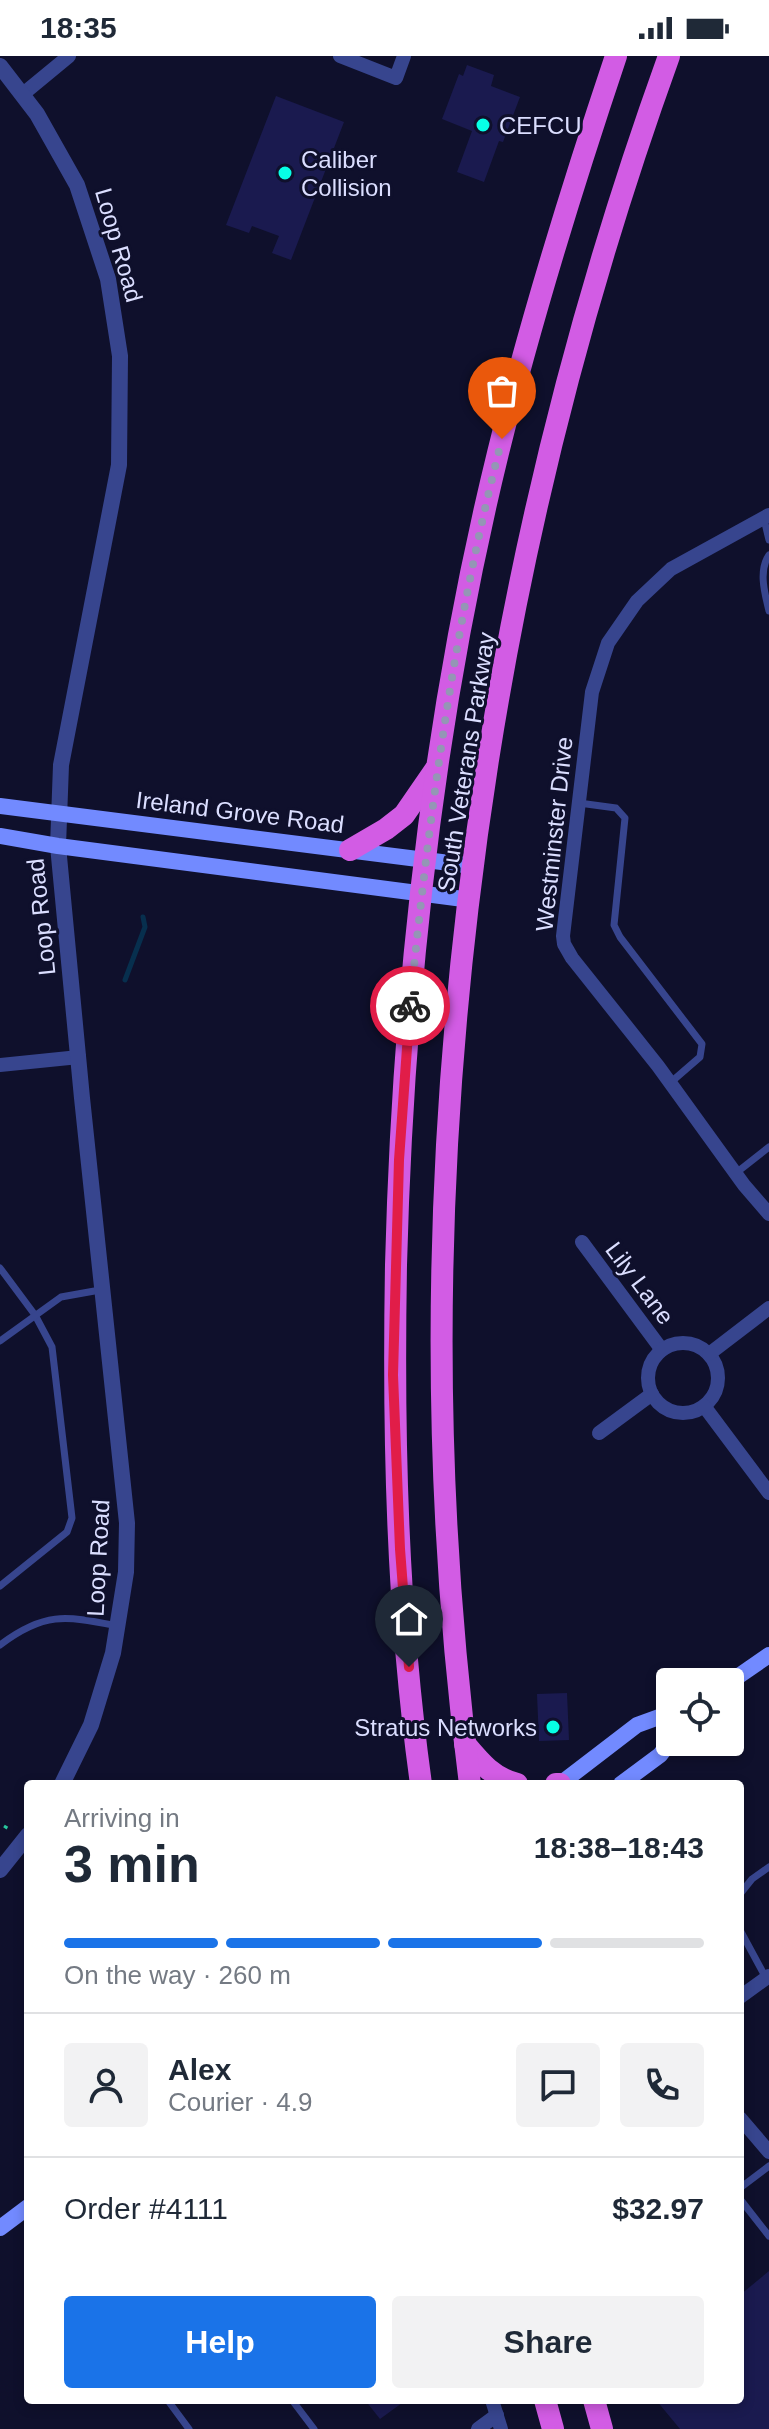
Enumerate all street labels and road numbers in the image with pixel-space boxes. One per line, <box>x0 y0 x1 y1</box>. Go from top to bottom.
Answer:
street label: Loop Road <box>90 185 148 305</box>
street label: South Veterans Parkway <box>432 630 500 894</box>
street label: Westminster Drive <box>530 735 578 933</box>
street label: Ireland Grove Road <box>134 786 346 838</box>
street label: Loop Road <box>21 857 61 977</box>
street label: Lily Lane <box>600 1237 680 1329</box>
street label: Loop Road <box>81 1499 115 1617</box>

